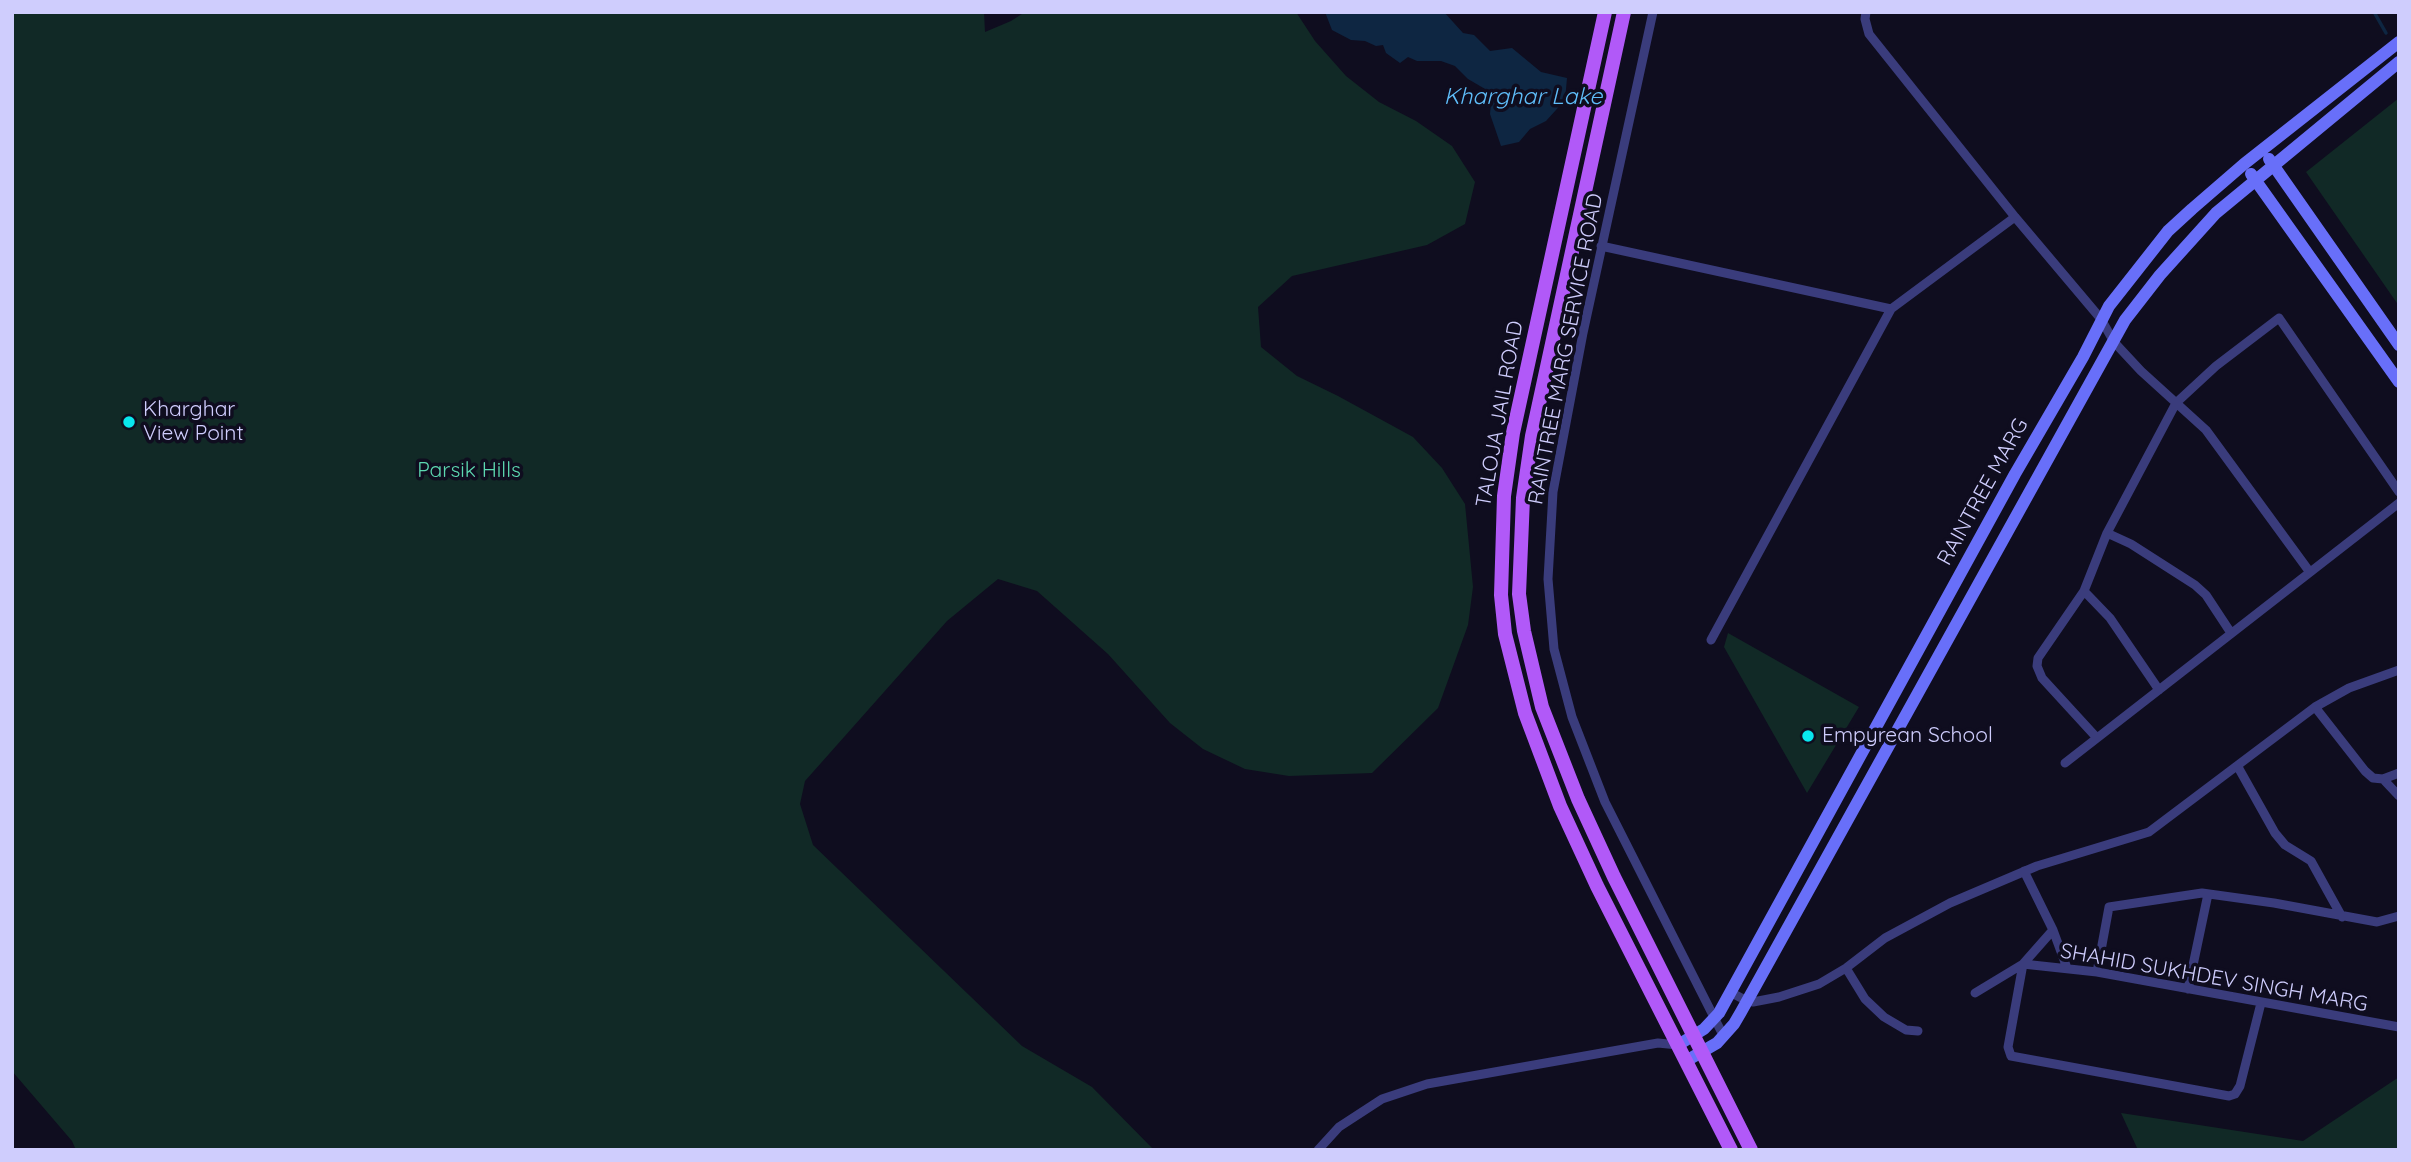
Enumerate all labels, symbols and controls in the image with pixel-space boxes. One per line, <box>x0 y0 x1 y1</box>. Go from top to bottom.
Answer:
water label: Kharghar Lake <box>1444 83 1602 111</box>
street label: RAINTREE MARG SERVICE ROAD <box>1523 191 1609 507</box>
street label: TALOJA JAIL ROAD <box>1471 319 1529 509</box>
place label: Kharghar View Point <box>143 397 244 447</box>
marker: Kharghar View Point <box>121 414 137 430</box>
street label: RAINTREE MARG <box>1932 414 2034 570</box>
park label: Parsik Hills <box>417 458 521 484</box>
place label: Empyrean School <box>1822 723 1993 749</box>
marker: Empyrean School <box>1800 728 1816 744</box>
street label: SHAHID SUKHDEV SINGH MARG <box>2058 939 2370 1017</box>

